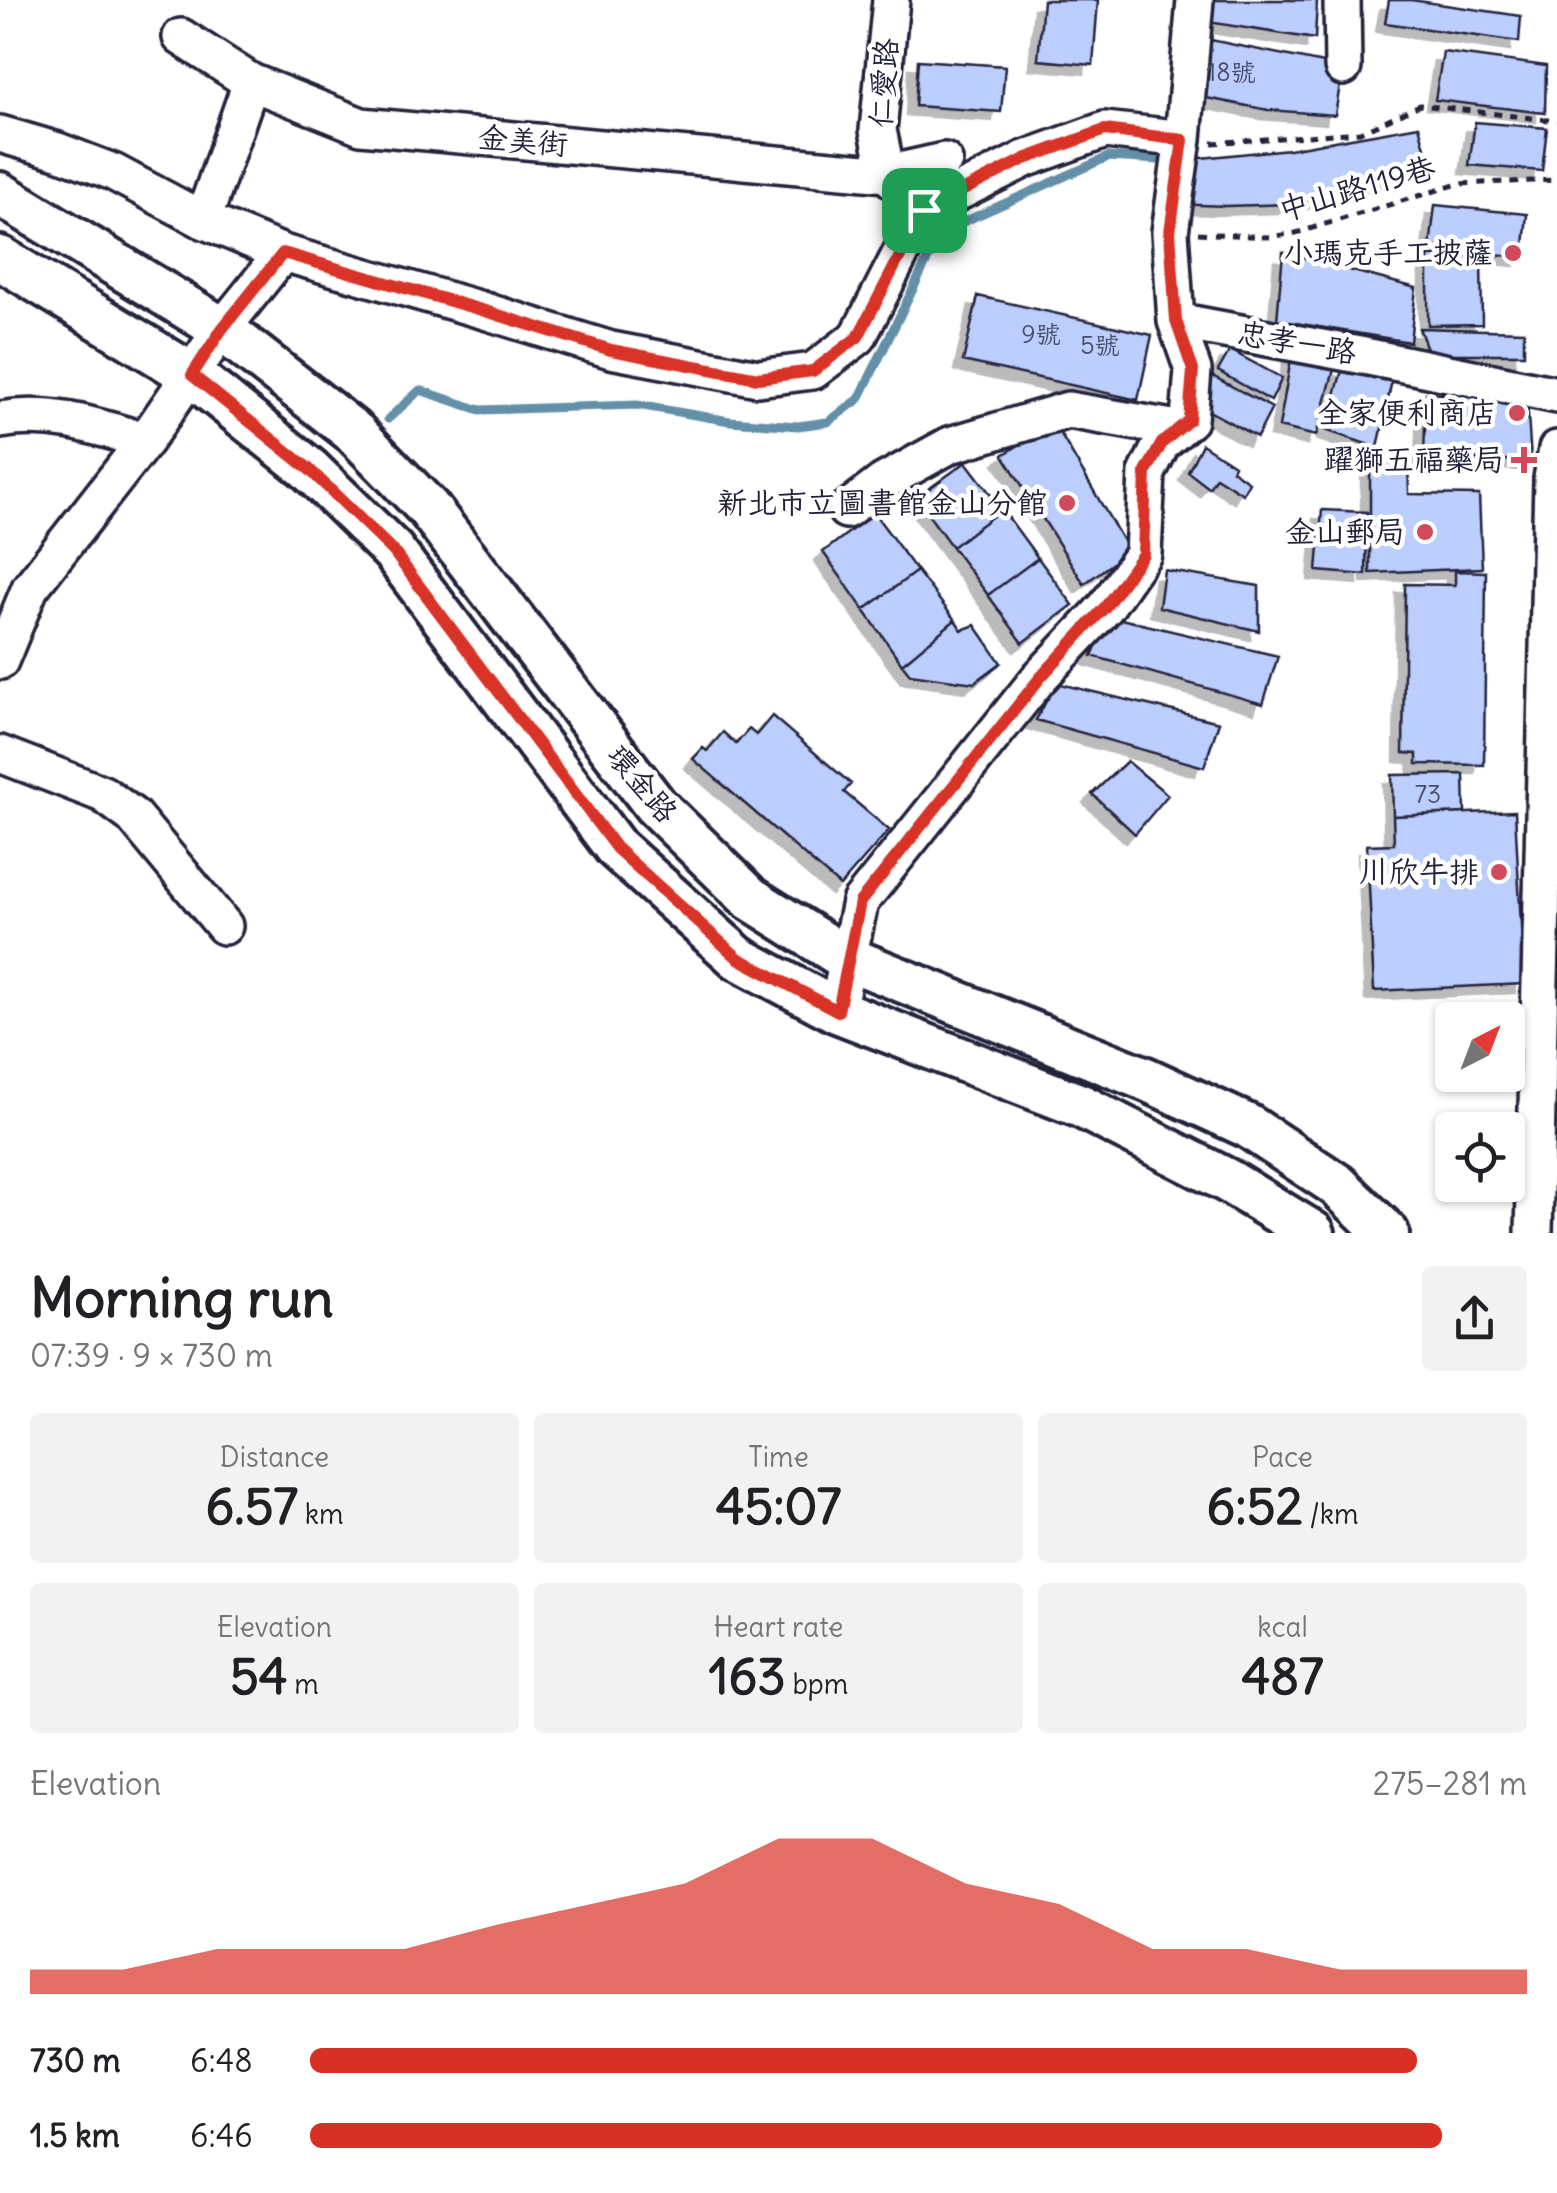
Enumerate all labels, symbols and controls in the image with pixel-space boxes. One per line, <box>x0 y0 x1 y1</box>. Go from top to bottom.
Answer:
street label: 仁愛路 <box>861 37 905 129</box>
house number: 18號 <box>1206 56 1256 88</box>
street label: 金美街 <box>477 117 570 163</box>
street label: 中山路119巷 <box>1274 148 1439 229</box>
pin <box>882 168 967 253</box>
icon: arrive <box>897 183 952 238</box>
place label: 小瑪克手工披薩 <box>1283 233 1493 271</box>
marker: 小瑪克手工披薩 <box>1502 242 1524 264</box>
street label: 忠孝一路 <box>1235 313 1360 371</box>
house number: 9號 <box>1021 318 1061 350</box>
house number: 5號 <box>1080 329 1120 361</box>
place label: 全家便利商店 <box>1317 393 1497 431</box>
marker: 全家便利商店 <box>1506 402 1528 424</box>
place label: 躍獅五福藥局 <box>1324 440 1504 478</box>
marker: 躍獅五福藥局 <box>1513 449 1535 471</box>
place label: 新北市立圖書館金山分館 <box>717 483 1047 521</box>
marker: 新北市立圖書館金山分館 <box>1056 492 1078 514</box>
place label: 金山郵局 <box>1285 512 1405 550</box>
marker: 金山郵局 <box>1414 521 1436 543</box>
street label: 環金路 <box>599 737 686 830</box>
house number: 73 <box>1415 778 1441 810</box>
place label: 川欣牛排 <box>1359 852 1479 890</box>
marker: 川欣牛排 <box>1488 861 1510 883</box>
north arrow <box>1435 1002 1525 1092</box>
map controls <box>1435 1002 1525 1202</box>
button: locate <box>1435 1112 1525 1202</box>
text: Morning run <box>30 1263 334 1332</box>
button: share <box>1422 1266 1527 1371</box>
text: 07:39 · 9 × 730 m <box>30 1335 273 1376</box>
text: Distance <box>220 1439 329 1475</box>
text: Time <box>748 1439 809 1475</box>
text: Pace <box>1252 1439 1313 1475</box>
text: 6.57 <box>206 1475 298 1538</box>
text: 45:07 <box>716 1475 841 1538</box>
text: 6:52 <box>1207 1475 1303 1538</box>
text: km <box>298 1496 343 1532</box>
text: /km <box>1303 1496 1358 1532</box>
text: Elevation <box>217 1609 332 1645</box>
text: Heart rate <box>714 1609 843 1645</box>
text: kcal <box>1257 1609 1308 1645</box>
text: 54 <box>230 1645 288 1708</box>
text: 163 <box>709 1645 786 1708</box>
text: 487 <box>1241 1645 1324 1708</box>
text: m <box>288 1666 319 1702</box>
text: bpm <box>786 1666 848 1702</box>
text: Elevation <box>30 1763 161 1804</box>
text: 275–281 m <box>1373 1763 1527 1804</box>
text: 730 m <box>30 2040 121 2081</box>
text: 6:48 <box>190 2040 253 2081</box>
text: 1.5 km <box>30 2115 120 2156</box>
text: 6:46 <box>190 2115 253 2156</box>

